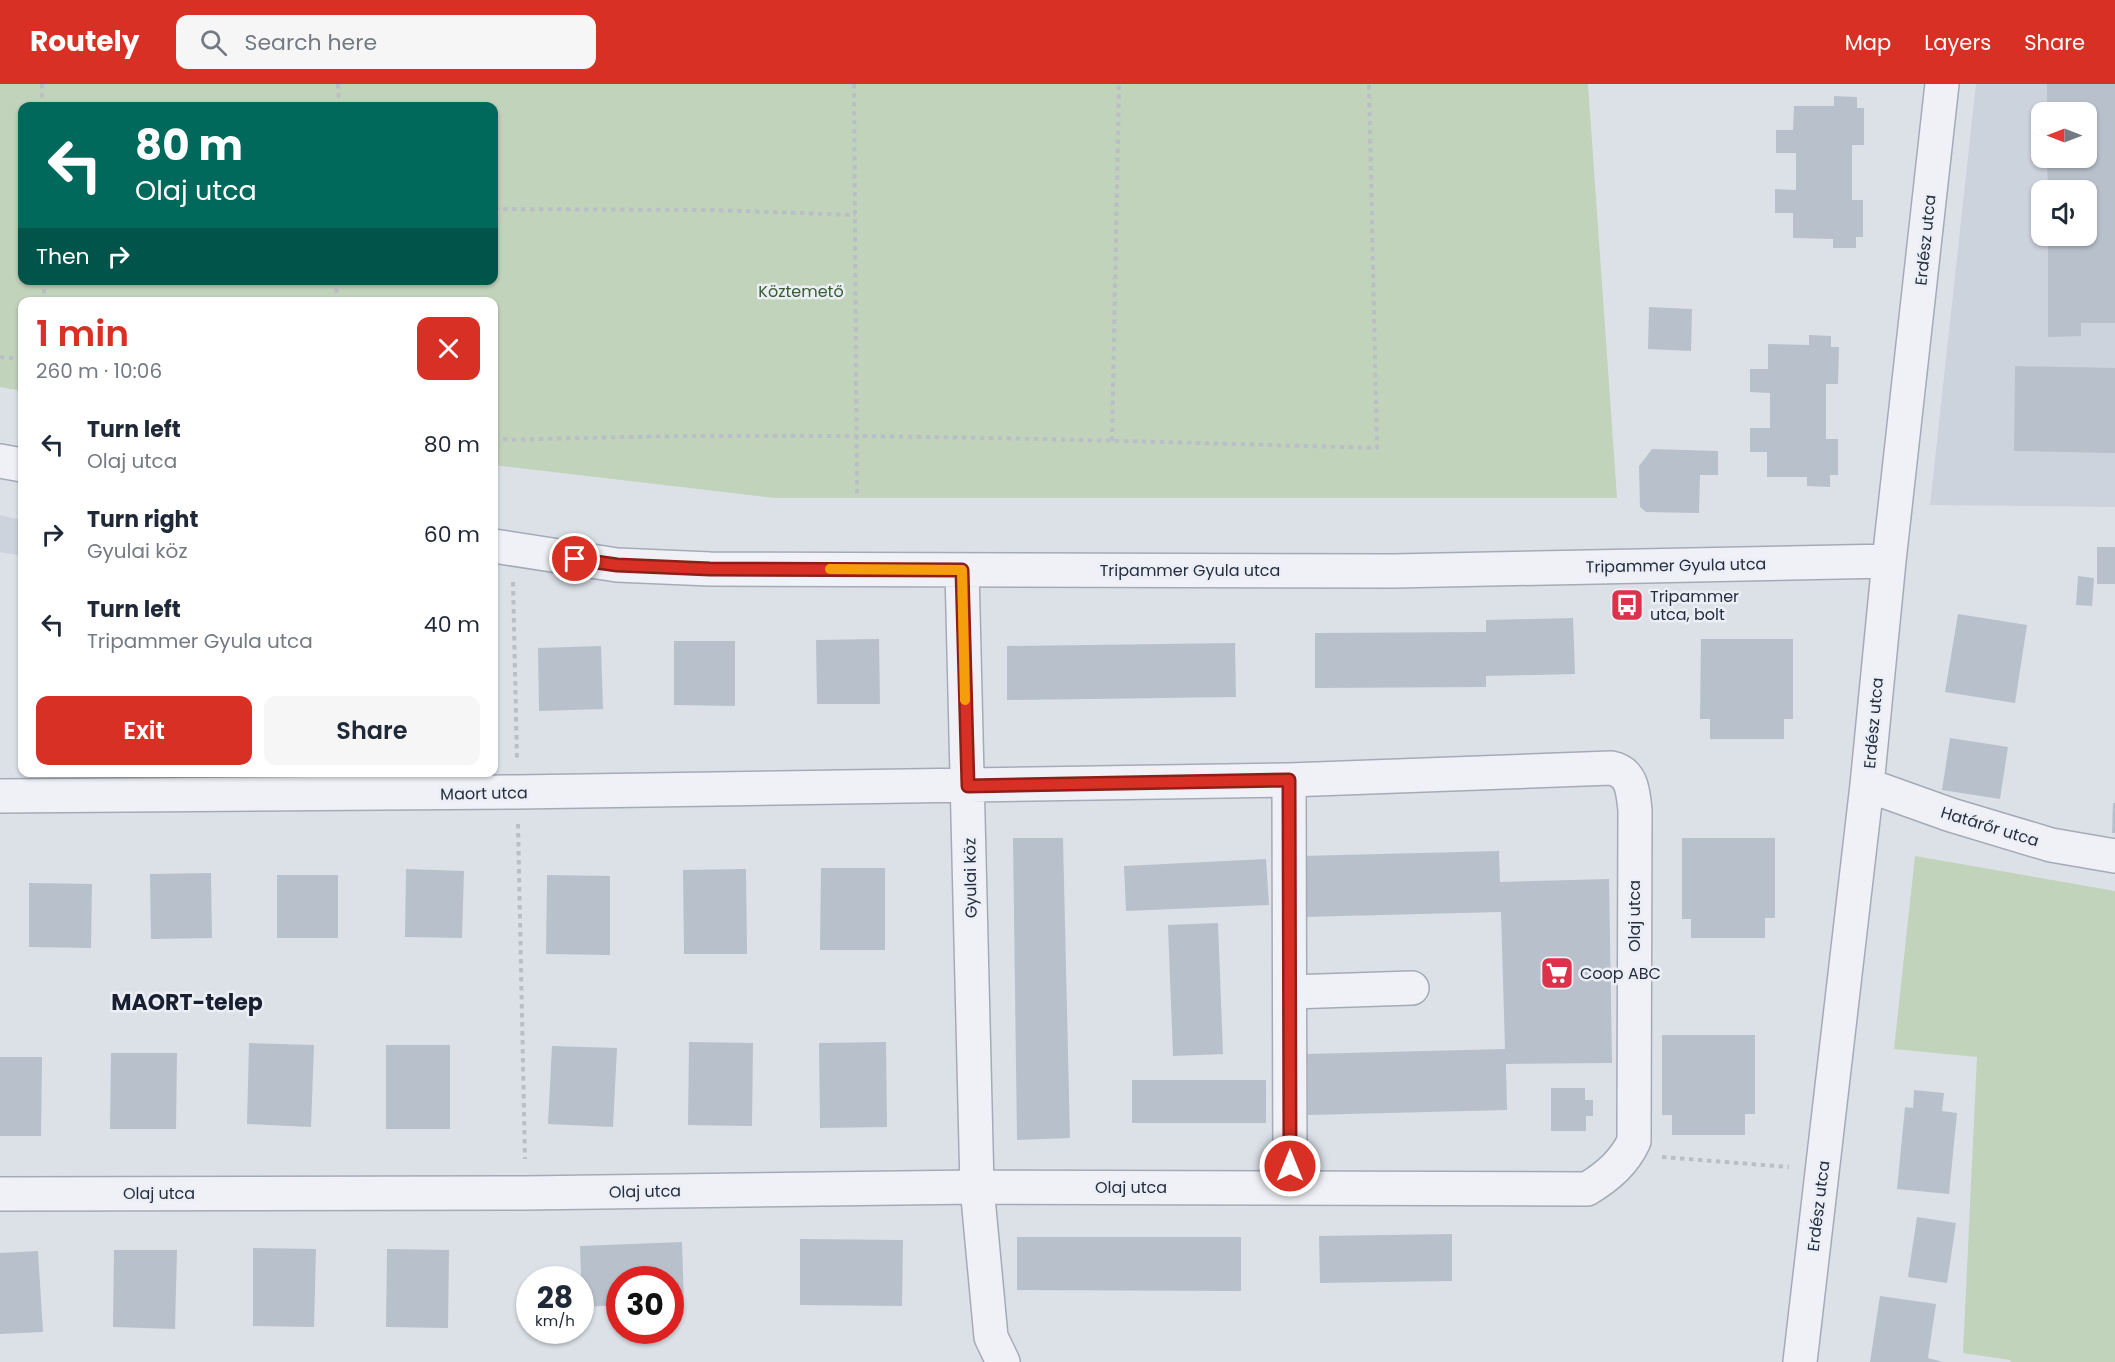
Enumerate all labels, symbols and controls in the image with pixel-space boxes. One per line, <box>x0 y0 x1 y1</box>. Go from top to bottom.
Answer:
search box <box>176 15 596 69</box>
text: Routely <box>30 22 140 61</box>
icon: search <box>197 26 230 59</box>
text: Search here <box>245 27 377 58</box>
text: Map <box>1845 28 1891 57</box>
text: Layers <box>1924 28 1991 57</box>
text: Share <box>2024 28 2085 57</box>
north arrow <box>2031 102 2097 168</box>
map controls <box>2031 102 2097 246</box>
text: 80 m <box>135 116 243 175</box>
icon: left <box>36 126 114 204</box>
text: Olaj utca <box>135 172 257 209</box>
button: sound <box>2031 180 2097 246</box>
street label: Erdész utca <box>1909 193 1942 287</box>
icon: right <box>102 240 135 273</box>
text: Then <box>36 241 90 272</box>
park label: Köztemető <box>758 280 844 303</box>
text: 1 min <box>36 308 129 359</box>
button: close <box>417 317 480 380</box>
text: 260 m · 10:06 <box>36 357 162 385</box>
text: Turn left <box>87 414 181 445</box>
icon: left <box>36 428 69 461</box>
text: 80 m <box>424 429 480 460</box>
text: Olaj utca <box>87 447 177 475</box>
text: Turn right <box>87 504 198 535</box>
icon: right <box>36 518 69 551</box>
text: 60 m <box>424 519 480 550</box>
pin <box>549 533 600 584</box>
text: Gyulai köz <box>87 537 188 565</box>
icon: arrive <box>558 542 591 575</box>
street label: Tripammer Gyula utca <box>1586 552 1767 579</box>
street label: Tripammer Gyula utca <box>1100 559 1280 582</box>
place label: Tripammer utca, bolt <box>1650 585 1739 626</box>
bus stop icon: Tripammer utca, bolt <box>1609 587 1645 623</box>
text: Turn left <box>87 594 181 625</box>
icon: left <box>36 608 69 641</box>
text: 40 m <box>424 609 480 640</box>
text: Tripammer Gyula utca <box>87 627 313 655</box>
street label: Erdész utca <box>1858 677 1889 770</box>
button: Exit <box>36 696 252 765</box>
button: Share <box>264 696 480 765</box>
street label: Maort utca <box>440 781 528 806</box>
street label: Határőr utca <box>1938 801 2042 852</box>
street label: Gyulai köz <box>958 838 983 918</box>
street label: Olaj utca <box>1623 880 1646 952</box>
supermarket icon: Coop ABC <box>1539 955 1575 991</box>
place label: Coop ABC <box>1580 962 1661 985</box>
district label: MAORT-telep <box>111 987 263 1018</box>
position arrow <box>1258 1134 1322 1198</box>
street label: Erdész utca <box>1802 1159 1835 1253</box>
street label: Olaj utca <box>1095 1176 1167 1199</box>
street label: Olaj utca <box>609 1179 681 1204</box>
street label: Olaj utca <box>123 1182 195 1205</box>
speed limit sign: 30 <box>606 1266 684 1344</box>
text: 28 <box>537 1276 573 1319</box>
text: km/h <box>535 1310 575 1331</box>

